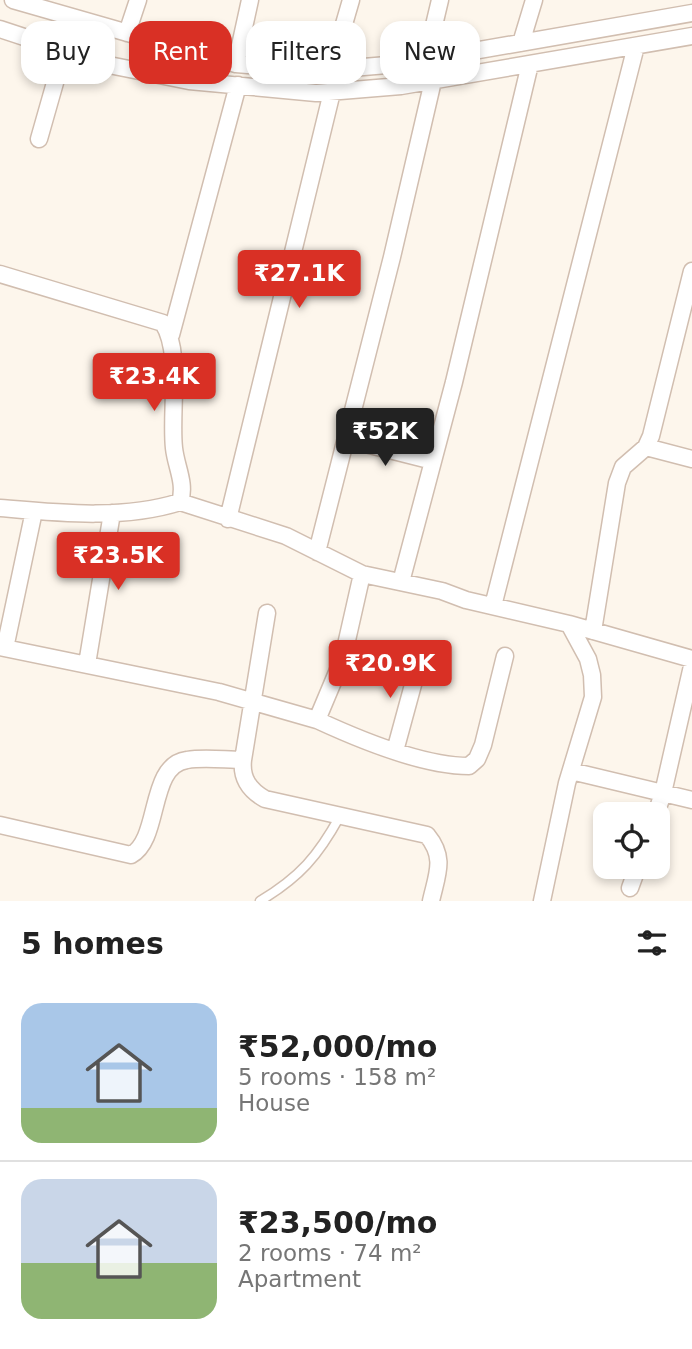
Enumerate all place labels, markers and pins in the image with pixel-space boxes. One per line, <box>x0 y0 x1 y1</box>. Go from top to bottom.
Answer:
pin: ₹27.1K <box>242 250 356 310</box>
pin: ₹23.4K <box>97 354 211 413</box>
pin: ₹52K <box>344 408 426 468</box>
pin: ₹23.5K <box>61 532 175 592</box>
pin: ₹20.9K <box>333 640 447 700</box>

